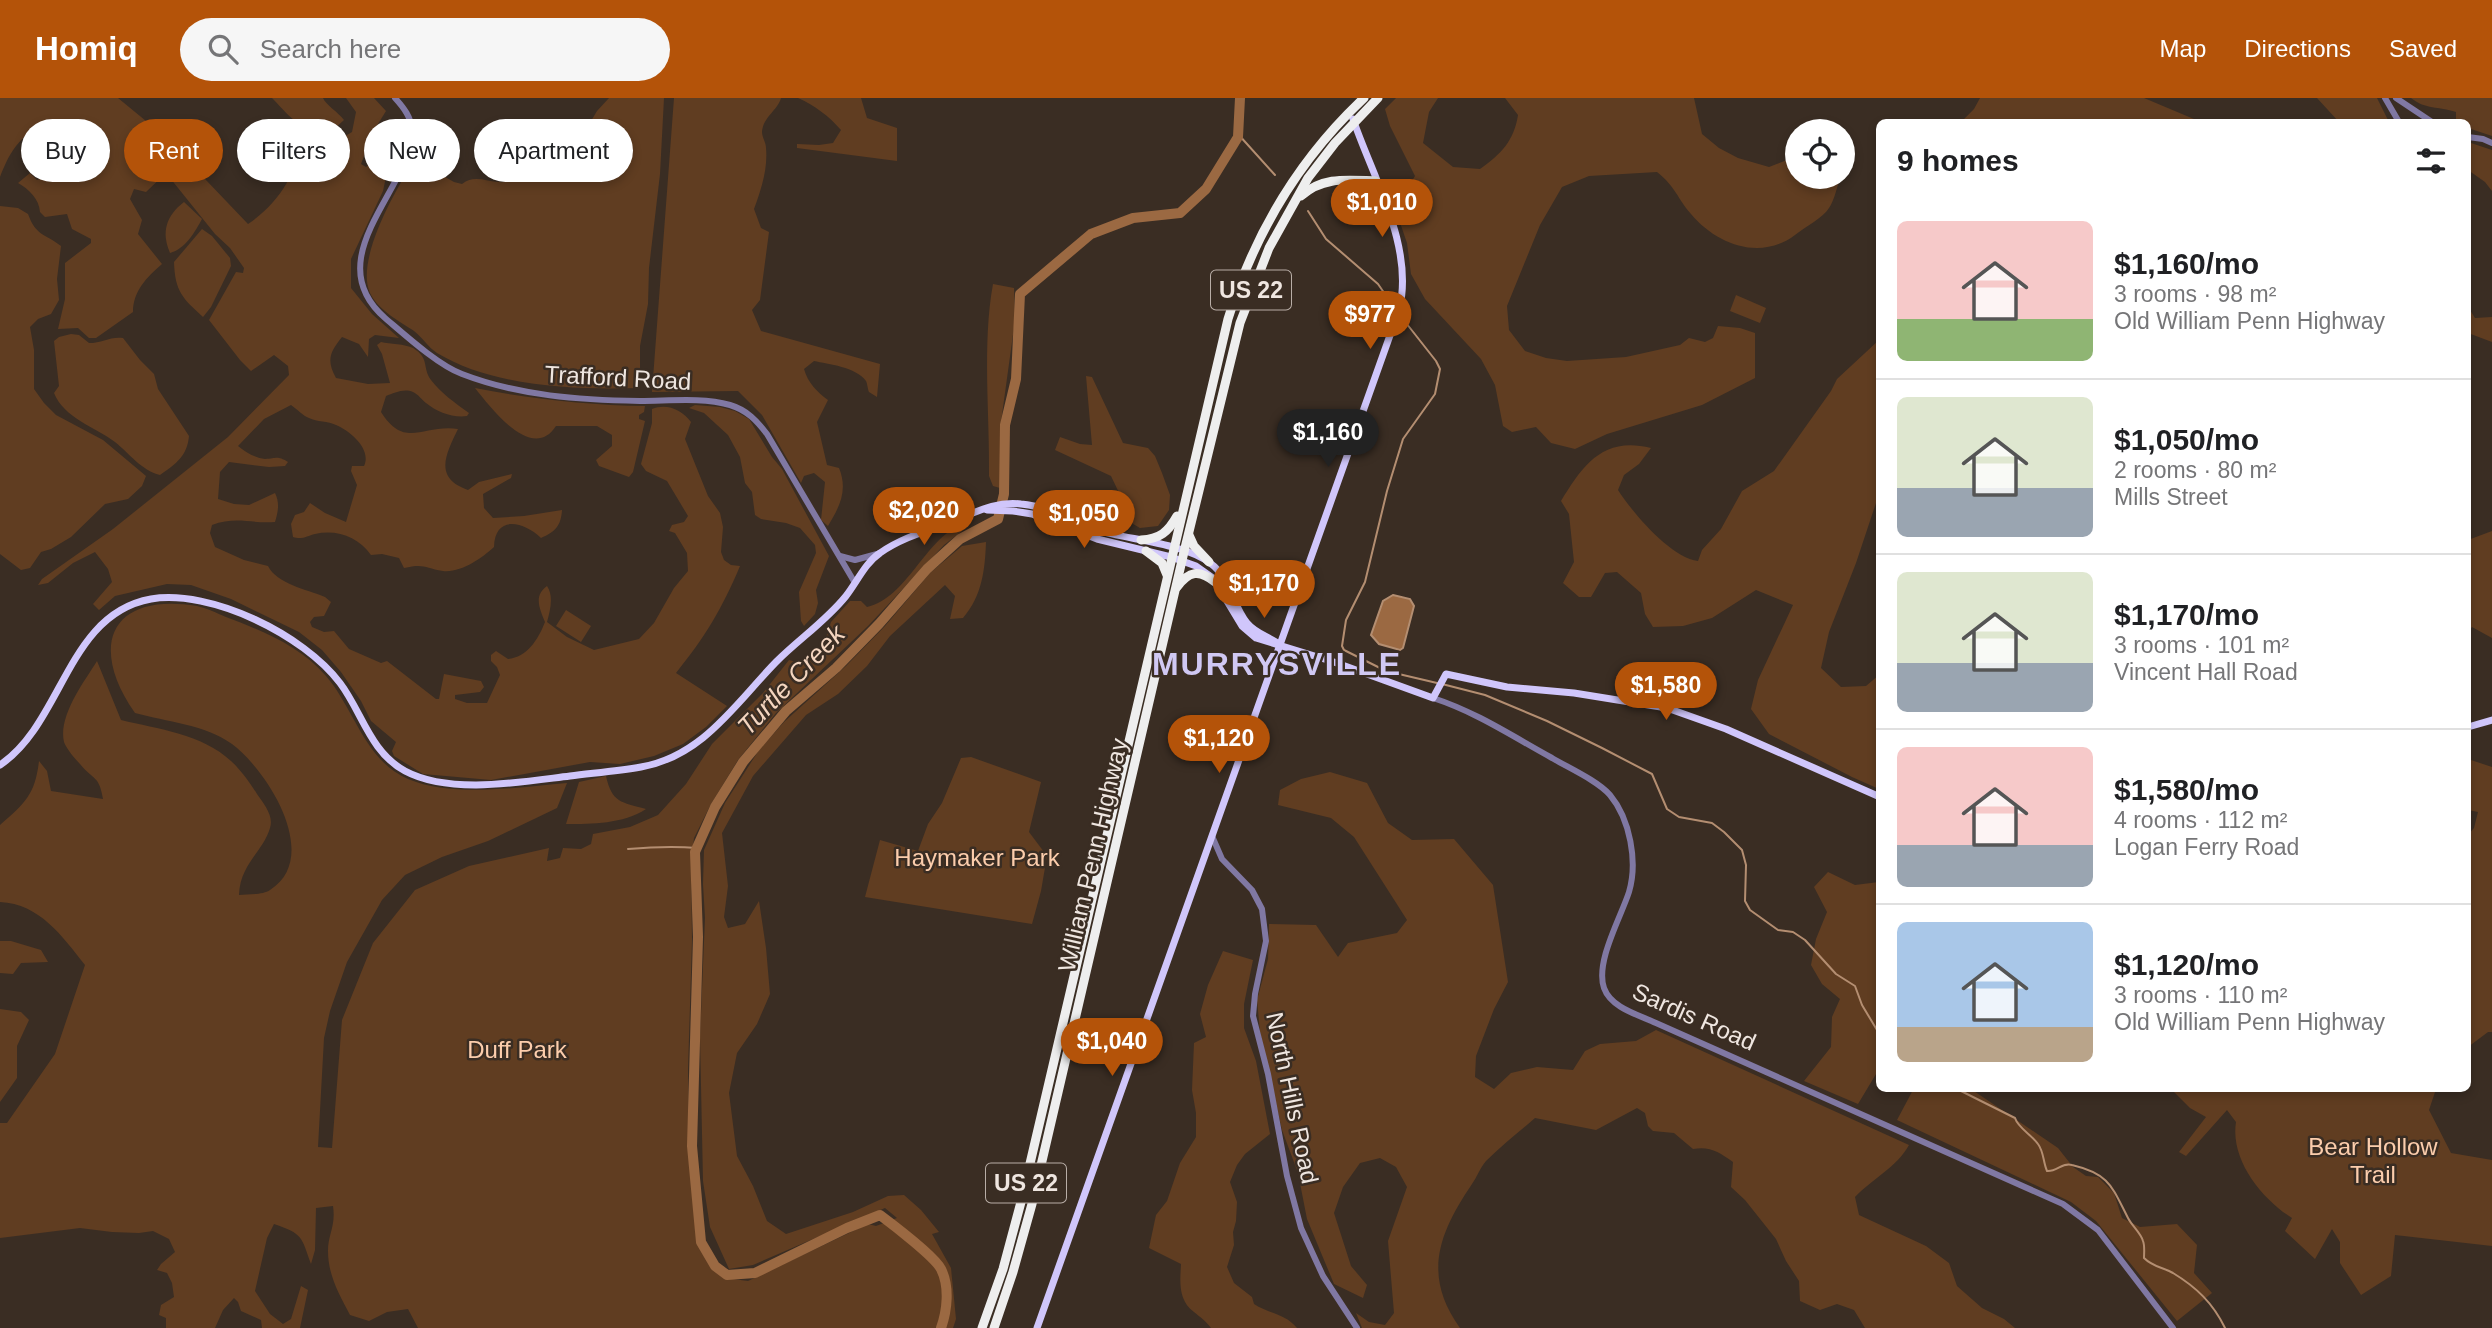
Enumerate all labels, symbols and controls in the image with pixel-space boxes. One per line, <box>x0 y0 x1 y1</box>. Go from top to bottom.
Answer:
search box <box>180 18 670 81</box>
text: Homiq <box>35 30 138 67</box>
icon: search <box>204 30 242 68</box>
text: Search here <box>260 34 401 64</box>
text: Map <box>2160 35 2206 62</box>
text: Directions <box>2244 35 2351 62</box>
text: Saved <box>2389 35 2457 62</box>
chip: Buy <box>21 119 110 182</box>
chip: Rent <box>124 119 223 182</box>
chip: Filters <box>237 119 350 182</box>
chip: New <box>364 119 460 182</box>
chip: Apartment <box>474 119 633 182</box>
map controls <box>1785 119 1855 189</box>
button: locate <box>1785 119 1855 189</box>
icon: filters <box>2412 142 2450 180</box>
text: 9 homes <box>1897 144 2019 177</box>
pin: $1,010 <box>1325 180 1439 239</box>
text: $1,010 <box>1347 189 1417 215</box>
text: $1,160/mo <box>2114 247 2259 280</box>
icon: home <box>1953 249 2037 333</box>
road number: US 22 <box>1211 270 1291 309</box>
text: 3 rooms · 98 m² <box>2114 281 2276 307</box>
pin: $977 <box>1329 292 1411 351</box>
text: $977 <box>1344 301 1396 327</box>
text: Old William Penn Highway <box>2114 308 2385 334</box>
street label: Trafford Road <box>544 360 692 395</box>
pin: $1,160 <box>1271 410 1385 469</box>
text: $1,160 <box>1293 419 1363 445</box>
text: $1,050/mo <box>2114 423 2259 456</box>
icon: home <box>1953 425 2037 509</box>
text: 2 rooms · 80 m² <box>2114 457 2276 483</box>
text: Mills Street <box>2114 484 2228 510</box>
pin: $2,020 <box>867 488 981 547</box>
pin: $1,050 <box>1027 490 1141 550</box>
text: $2,020 <box>889 497 959 523</box>
text: $1,050 <box>1049 500 1119 526</box>
pin: $1,170 <box>1207 560 1321 620</box>
text: $1,170 <box>1229 570 1299 596</box>
text: $1,170/mo <box>2114 598 2259 631</box>
icon: home <box>1953 600 2037 684</box>
water label: Turtle Creek <box>731 617 852 741</box>
text: 3 rooms · 101 m² <box>2114 632 2289 658</box>
district label: MURRYSVILLE <box>1152 646 1402 682</box>
text: Vincent Hall Road <box>2114 659 2298 685</box>
pin: $1,580 <box>1609 662 1723 722</box>
text: $1,580 <box>1631 672 1701 698</box>
pin: $1,120 <box>1162 716 1276 775</box>
text: $1,120 <box>1184 725 1254 751</box>
street label: William Penn Highway <box>1053 736 1133 974</box>
text: $1,580/mo <box>2114 773 2259 806</box>
icon: home <box>1953 775 2037 859</box>
text: 4 rooms · 112 m² <box>2114 807 2287 833</box>
text: Logan Ferry Road <box>2114 834 2299 860</box>
park label: Haymaker Park <box>894 844 1061 871</box>
text: $1,120/mo <box>2114 948 2259 981</box>
icon: home <box>1953 950 2037 1034</box>
street label: Sardis Road <box>1628 977 1760 1056</box>
text: 3 rooms · 110 m² <box>2114 982 2287 1008</box>
text: Old William Penn Highway <box>2114 1009 2385 1035</box>
street label: North Hills Road <box>1261 1010 1324 1186</box>
pin: $1,040 <box>1055 1018 1169 1078</box>
text: $1,040 <box>1077 1028 1147 1054</box>
park label: Duff Park <box>467 1036 568 1063</box>
park label: Bear Hollow Trail <box>2308 1133 2438 1188</box>
road number: US 22 <box>986 1164 1066 1202</box>

